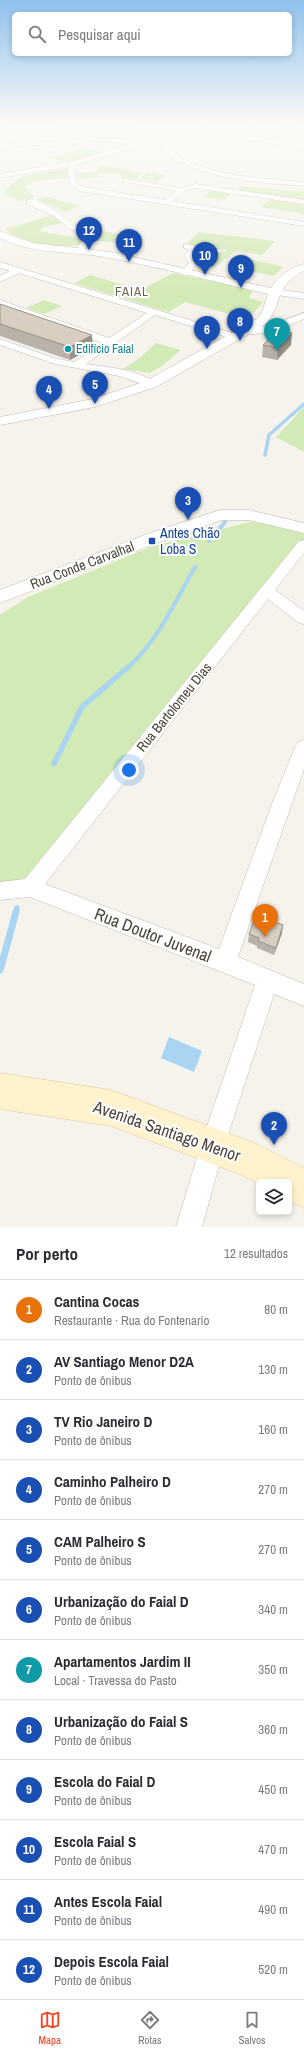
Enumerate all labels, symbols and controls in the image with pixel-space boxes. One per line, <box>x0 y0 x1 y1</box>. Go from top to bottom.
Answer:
search box <box>12 12 292 56</box>
icon: search <box>26 23 48 45</box>
text: Pesquisar aqui <box>58 24 141 45</box>
pin: 12 <box>76 217 102 250</box>
pin: 11 <box>116 229 142 262</box>
pin: 10 <box>192 242 218 275</box>
pin: 9 <box>228 255 254 288</box>
district label: FAIAL <box>115 283 149 300</box>
pin: 8 <box>227 308 253 341</box>
pin: 6 <box>194 316 220 349</box>
pin: 7 <box>264 318 290 351</box>
place label: Edifício Faial <box>76 341 134 357</box>
marker: Edifício Faial <box>63 344 73 354</box>
pin: 5 <box>82 371 108 404</box>
pin: 4 <box>36 376 62 409</box>
pin: 3 <box>175 487 201 520</box>
place label: Antes Chão Loba S <box>159 524 220 558</box>
marker: Antes Chão Loba S <box>147 536 157 546</box>
street label: Rua Conde Carvalhal <box>28 537 136 593</box>
street label: Rua Bartolomeu Dias <box>132 658 216 755</box>
your location <box>119 760 139 780</box>
street label: Rua Doutor Juvenal <box>92 902 215 967</box>
pin: 1 <box>252 904 278 937</box>
street label: Avenida Santiago Menor <box>90 1094 244 1167</box>
pin: 2 <box>261 1112 287 1145</box>
map controls <box>256 1179 292 1215</box>
button: layers <box>256 1179 292 1215</box>
text: Por perto <box>16 1242 78 1265</box>
text: 12 resultados <box>224 1245 288 1262</box>
text: Cantina Cocas <box>54 1291 139 1312</box>
text: 1 <box>26 1301 32 1318</box>
text: 80 m <box>264 1301 288 1318</box>
text: Restaurante · Rua do Fontenario <box>54 1312 209 1329</box>
text: AV Santiago Menor D2A <box>54 1351 194 1372</box>
text: 2 <box>26 1361 32 1378</box>
text: 130 m <box>258 1361 288 1378</box>
text: Ponto de ônibus <box>54 1372 132 1389</box>
text: TV Rio Janeiro D <box>54 1411 152 1432</box>
text: 3 <box>26 1421 32 1438</box>
text: 160 m <box>258 1421 288 1438</box>
text: Ponto de ônibus <box>54 1432 132 1449</box>
text: Caminho Palheiro D <box>54 1471 171 1492</box>
text: 4 <box>26 1481 32 1498</box>
text: 270 m <box>258 1481 288 1498</box>
text: Ponto de ônibus <box>54 1492 132 1509</box>
text: CAM Palheiro S <box>54 1531 146 1552</box>
text: 5 <box>26 1541 32 1558</box>
text: 270 m <box>258 1541 288 1558</box>
text: Ponto de ônibus <box>54 1552 132 1569</box>
text: Urbanização do Faial D <box>54 1591 189 1612</box>
text: 6 <box>26 1601 32 1618</box>
text: 340 m <box>258 1601 288 1618</box>
text: Ponto de ônibus <box>54 1612 132 1629</box>
text: Apartamentos Jardim II <box>54 1651 191 1672</box>
text: 7 <box>26 1661 32 1678</box>
text: 350 m <box>258 1661 288 1678</box>
text: Local · Travessa do Pasto <box>54 1672 177 1689</box>
text: Urbanização do Faial S <box>54 1711 188 1732</box>
text: 8 <box>26 1721 32 1738</box>
text: 360 m <box>258 1721 288 1738</box>
text: Ponto de ônibus <box>54 1732 132 1749</box>
text: Escola do Faial D <box>54 1771 155 1792</box>
text: 9 <box>26 1781 32 1798</box>
text: 450 m <box>258 1781 288 1798</box>
text: Ponto de ônibus <box>54 1792 132 1809</box>
text: Escola Faial S <box>54 1831 136 1852</box>
text: 10 <box>23 1841 35 1858</box>
text: 470 m <box>258 1841 288 1858</box>
text: Ponto de ônibus <box>54 1852 132 1869</box>
text: Antes Escola Faial <box>54 1891 162 1912</box>
text: 11 <box>23 1901 35 1918</box>
text: 490 m <box>258 1901 288 1918</box>
text: Ponto de ônibus <box>54 1912 132 1929</box>
text: Depois Escola Faial <box>54 1951 169 1972</box>
text: 12 <box>23 1961 35 1978</box>
text: 520 m <box>258 1961 288 1978</box>
text: Ponto de ônibus <box>54 1972 132 1989</box>
tab: Mapa <box>38 2009 61 2047</box>
tab: Rotas <box>138 2009 162 2047</box>
tab: Salvos <box>238 2009 266 2047</box>

